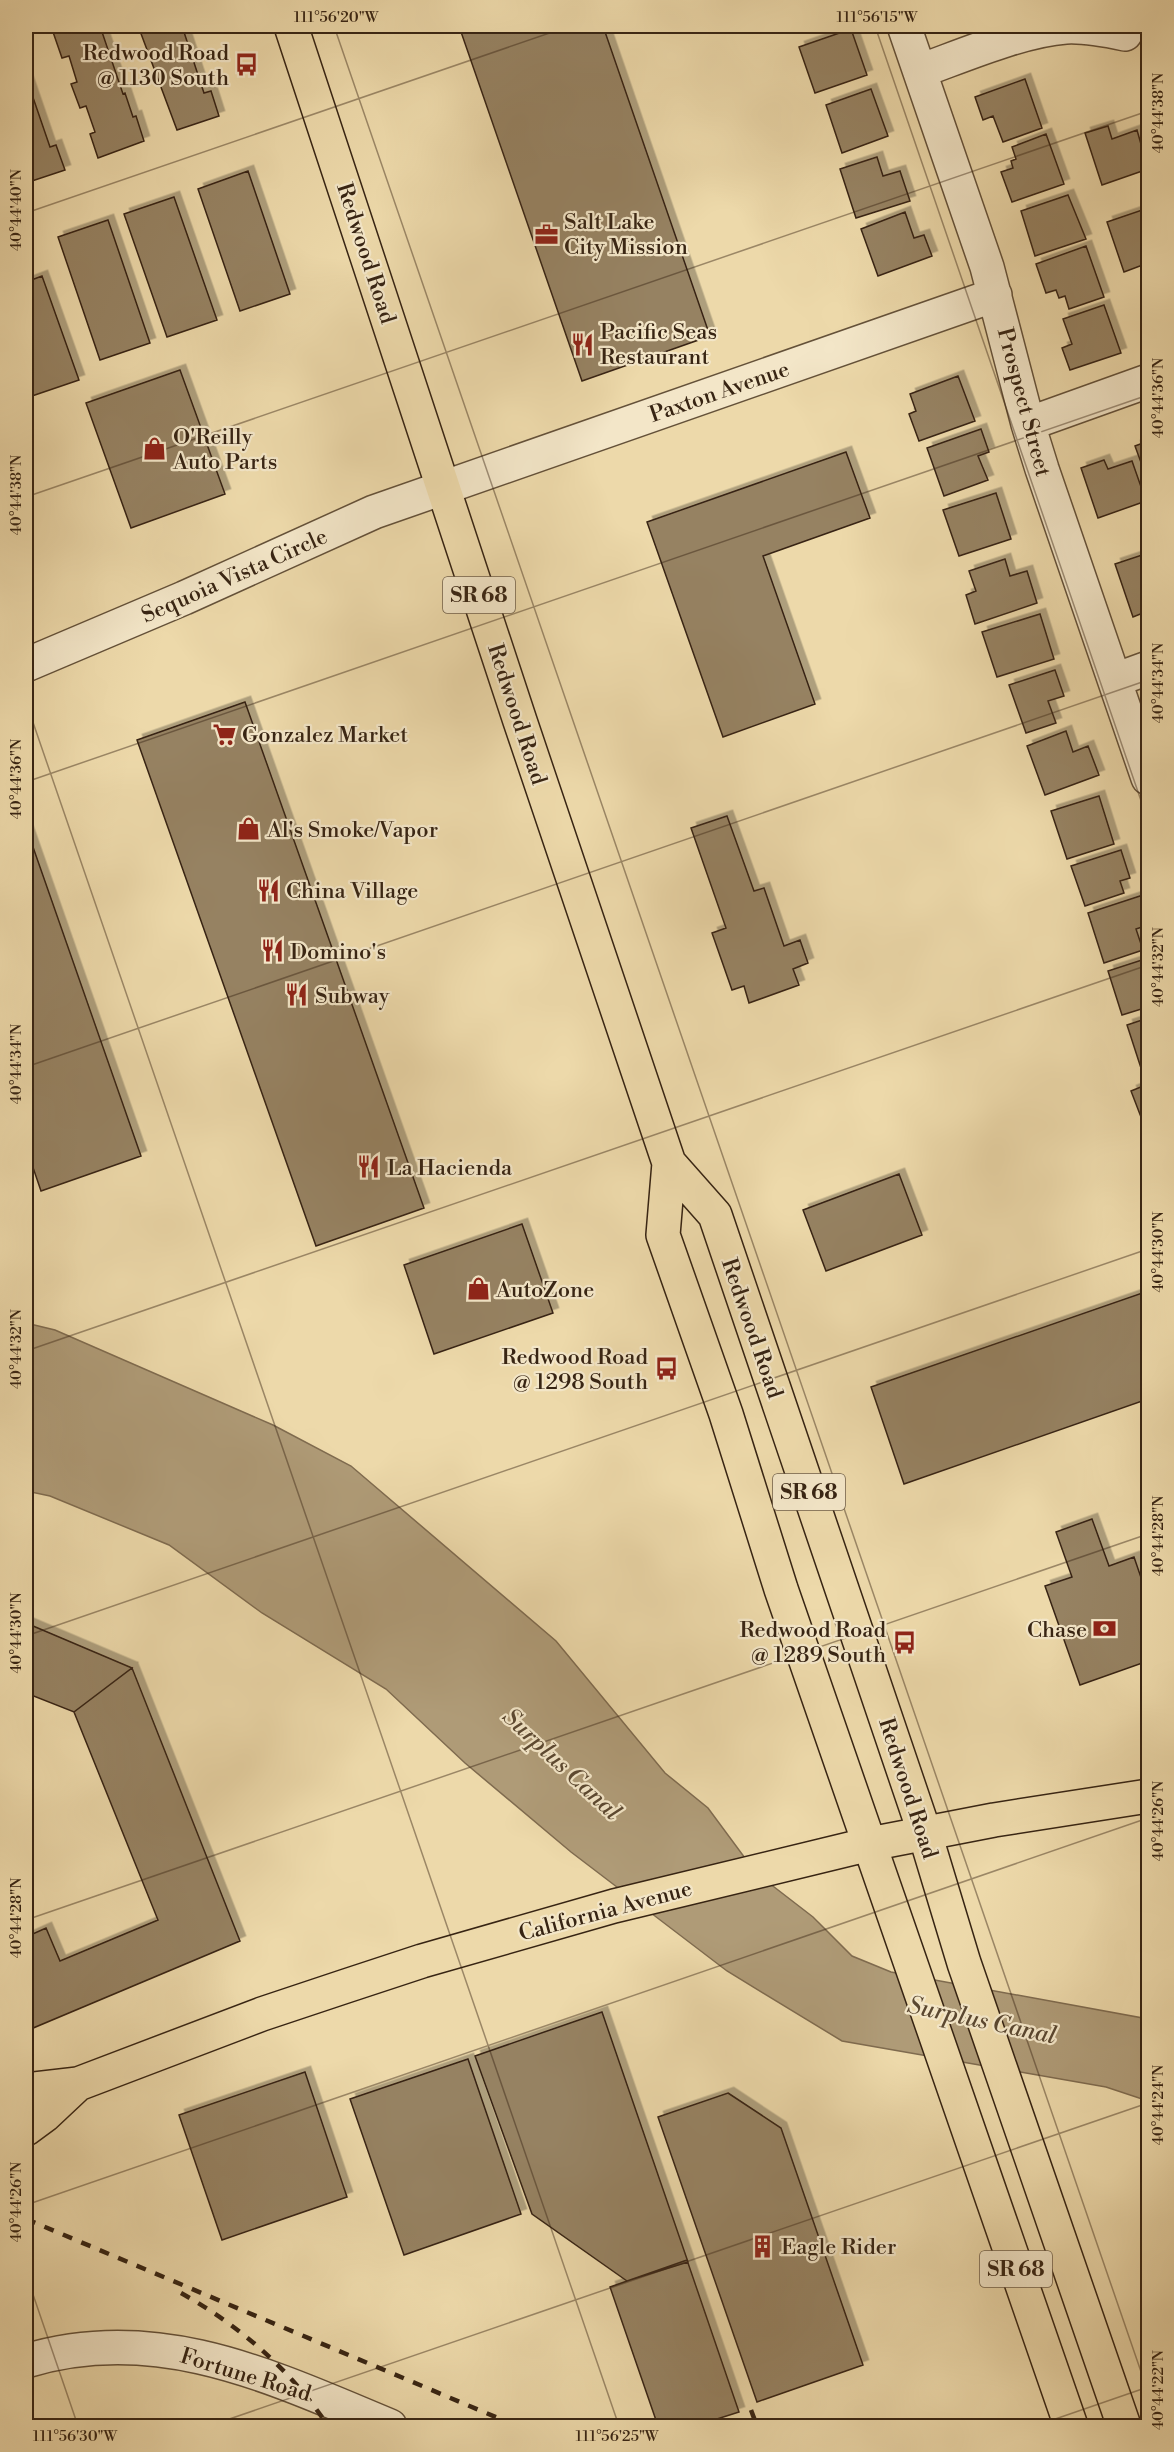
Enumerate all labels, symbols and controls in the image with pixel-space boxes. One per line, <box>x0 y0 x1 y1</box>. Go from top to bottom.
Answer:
text: 111°56'20"W <box>294 8 379 27</box>
text: 111°56'15"W <box>837 8 918 27</box>
place label: Redwood Road @ 1130 South <box>82 40 229 92</box>
bus stop icon: Redwood Road @ 1130 South <box>234 52 260 78</box>
text: 40°44'38"N <box>1149 73 1168 153</box>
text: 40°44'40"N <box>7 169 26 251</box>
street label: Redwood Road <box>330 180 401 328</box>
place label: Salt Lake City Mission <box>564 209 688 261</box>
office icon: Salt Lake City Mission <box>533 221 559 247</box>
place label: Pacific Seas Restaurant <box>600 319 717 371</box>
street label: Prospect Street <box>991 325 1056 480</box>
restaurant icon: Pacific Seas Restaurant <box>569 331 595 357</box>
street label: Paxton Avenue <box>646 356 793 429</box>
text: 40°44'36"N <box>1149 358 1168 438</box>
place label: O'Reilly Auto Parts <box>172 424 277 476</box>
shop icon: O'Reilly Auto Parts <box>142 436 168 462</box>
text: 40°44'38"N <box>7 455 26 535</box>
street label: Sequoia Vista Circle <box>137 523 332 630</box>
road number: SR 68 <box>443 577 515 613</box>
street label: Redwood Road <box>481 641 552 789</box>
text: 40°44'34"N <box>1149 643 1168 723</box>
supermarket icon: Gonzalez Market <box>211 721 237 747</box>
place label: Gonzalez Market <box>242 722 408 749</box>
text: 40°44'36"N <box>7 739 26 819</box>
shop icon: Al's Smoke/Vapor <box>236 816 262 842</box>
place label: Al's Smoke/Vapor <box>266 817 438 844</box>
restaurant icon: China Village <box>255 877 281 903</box>
place label: China Village <box>286 878 418 905</box>
text: 40°44'32"N <box>1149 927 1168 1007</box>
restaurant icon: Domino's <box>259 938 285 964</box>
place label: Domino's <box>290 939 386 966</box>
restaurant icon: Subway <box>284 982 310 1008</box>
place label: Subway <box>315 983 390 1010</box>
text: 40°44'34"N <box>7 1024 26 1104</box>
restaurant icon: La Hacienda <box>356 1154 382 1180</box>
place label: La Hacienda <box>387 1155 513 1182</box>
text: 40°44'30"N <box>1149 1211 1168 1293</box>
street label: Redwood Road <box>715 1255 788 1403</box>
shop icon: AutoZone <box>465 1276 491 1302</box>
place label: AutoZone <box>495 1277 594 1304</box>
text: 40°44'32"N <box>7 1309 26 1389</box>
place label: Redwood Road @ 1298 South <box>501 1344 648 1396</box>
bus stop icon: Redwood Road @ 1298 South <box>653 1356 679 1382</box>
road number: SR 68 <box>773 1474 845 1510</box>
text: 40°44'28"N <box>1149 1496 1168 1576</box>
text: 40°44'30"N <box>7 1592 26 1674</box>
bank icon: Chase <box>1092 1616 1118 1642</box>
place label: Redwood Road @ 1289 South <box>739 1617 886 1669</box>
place label: Chase <box>1027 1617 1087 1644</box>
bus stop icon: Redwood Road @ 1289 South <box>891 1629 917 1655</box>
water label: Surplus Canal <box>496 1702 627 1827</box>
street label: Redwood Road <box>872 1715 943 1863</box>
text: 40°44'26"N <box>1149 1781 1168 1861</box>
street label: California Avenue <box>516 1875 695 1948</box>
text: 40°44'28"N <box>7 1878 26 1958</box>
water label: Surplus Canal <box>905 1991 1059 2051</box>
text: 40°44'24"N <box>1149 2065 1168 2145</box>
text: 40°44'26"N <box>7 2162 26 2242</box>
building icon: Eagle Rider <box>750 2233 776 2259</box>
place label: Eagle Rider <box>781 2234 896 2261</box>
road number: SR 68 <box>980 2251 1052 2287</box>
street label: Fortune Road <box>177 2343 315 2408</box>
text: 40°44'22"N <box>1149 2350 1168 2430</box>
text: 111°56'30"W <box>33 2427 118 2446</box>
text: 111°56'25"W <box>576 2427 659 2446</box>

